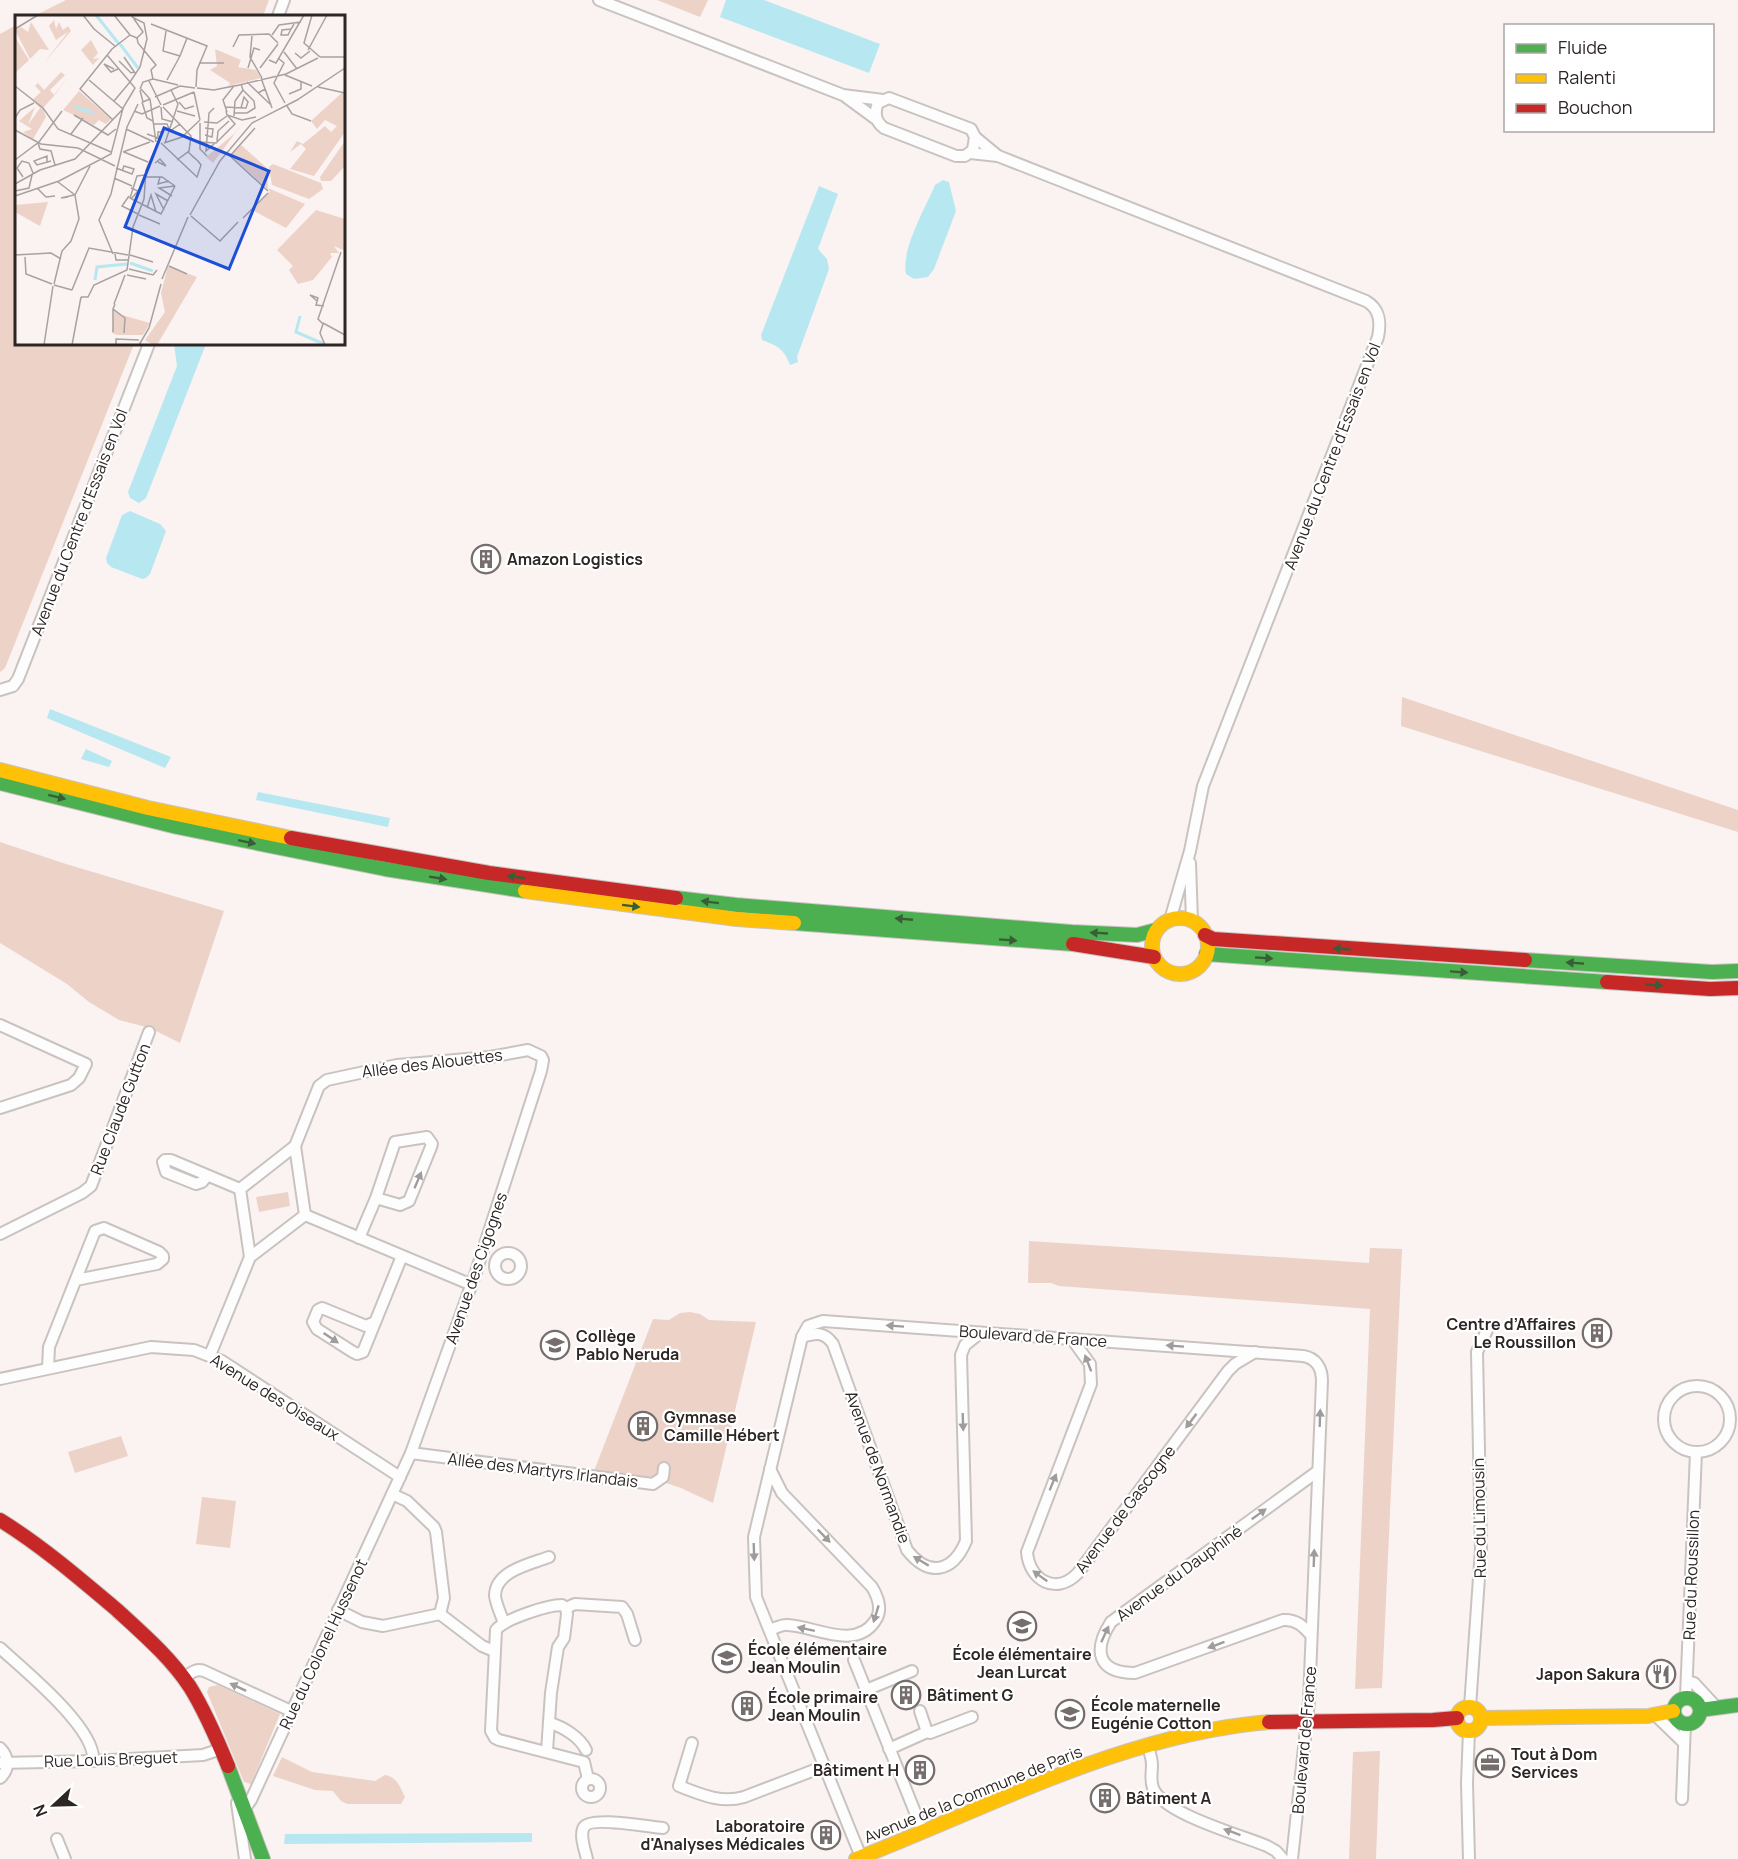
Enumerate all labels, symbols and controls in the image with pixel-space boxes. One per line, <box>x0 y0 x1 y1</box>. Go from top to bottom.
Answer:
inset map <box>15 15 345 345</box>
legend <box>1504 24 1714 132</box>
text: Fluide <box>1558 35 1607 59</box>
text: Ralenti <box>1558 65 1616 89</box>
text: Bouchon <box>1558 95 1632 119</box>
street label: Avenue du Centre d'Essais en Vol <box>1278 339 1386 573</box>
street label: Avenue du Centre d'Essais en Vol <box>25 405 133 639</box>
building icon: Amazon Logistics <box>470 543 502 575</box>
place label: Amazon Logistics <box>507 548 643 570</box>
one-way arrow <box>47 793 66 803</box>
one-way arrow <box>237 838 256 847</box>
one-way arrow <box>507 872 526 881</box>
one-way arrow <box>429 873 448 882</box>
one-way arrow <box>700 897 719 907</box>
one-way arrow <box>622 902 641 911</box>
one-way arrow <box>895 914 914 923</box>
one-way arrow <box>1089 929 1108 938</box>
one-way arrow <box>998 935 1017 944</box>
one-way arrow <box>1333 944 1352 953</box>
one-way arrow <box>1255 953 1274 963</box>
one-way arrow <box>1565 959 1584 968</box>
one-way arrow <box>1450 967 1469 976</box>
one-way arrow <box>1644 981 1663 990</box>
street label: Rue Claude Gutton <box>85 1040 155 1178</box>
street label: Allée des Alouettes <box>360 1043 504 1083</box>
one-way arrow <box>413 1170 423 1188</box>
street label: Avenue des Cigognes <box>440 1189 512 1347</box>
place label: Centre d’Affaires Le Roussillon <box>1447 1313 1576 1353</box>
building icon: Centre d’Affaires Le Roussillon <box>1581 1317 1613 1349</box>
street label: Boulevard de France <box>958 1320 1108 1352</box>
one-way arrow <box>886 1322 905 1331</box>
place label: Collège Pablo Neruda <box>576 1325 679 1365</box>
school or university icon: Collège Pablo Neruda <box>539 1329 571 1361</box>
one-way arrow <box>323 1332 339 1344</box>
one-way arrow <box>1165 1342 1184 1351</box>
street label: Avenue des Oiseaux <box>206 1348 344 1446</box>
one-way arrow <box>1083 1354 1093 1372</box>
street label: Avenue de Normandie <box>840 1388 916 1546</box>
place label: Gymnase Camille Hébert <box>664 1406 780 1446</box>
one-way arrow <box>1316 1408 1325 1427</box>
building icon: Gymnase Camille Hébert <box>627 1410 659 1442</box>
one-way arrow <box>959 1413 968 1432</box>
one-way arrow <box>1185 1413 1197 1429</box>
street label: Avenue de Gascogne <box>1070 1441 1180 1577</box>
street label: Allée des Martyrs Irlandais <box>446 1447 640 1493</box>
street label: Rue du Limousin <box>1467 1458 1491 1578</box>
one-way arrow <box>1049 1473 1058 1491</box>
one-way arrow <box>1250 1508 1266 1520</box>
street label: Rue du Roussillon <box>1678 1509 1704 1641</box>
street label: Avenue du Dauphiné <box>1112 1520 1246 1626</box>
one-way arrow <box>817 1529 831 1544</box>
one-way arrow <box>749 1542 759 1561</box>
one-way arrow <box>1310 1549 1319 1568</box>
street label: Rue du Colonel Hussenot <box>274 1555 372 1733</box>
one-way arrow <box>913 1556 929 1567</box>
one-way arrow <box>1032 1570 1048 1582</box>
one-way arrow <box>871 1605 880 1623</box>
school or university icon: École élémentaire Jean Lurcat <box>1006 1610 1038 1642</box>
one-way arrow <box>796 1623 815 1633</box>
one-way arrow <box>1100 1626 1109 1643</box>
place label: École élémentaire Jean Moulin <box>748 1638 888 1678</box>
one-way arrow <box>1207 1640 1225 1650</box>
school or university icon: École élémentaire Jean Moulin <box>711 1642 743 1674</box>
place label: École élémentaire Jean Lurcat <box>952 1643 1092 1683</box>
restaurant icon: Japon Sakura <box>1645 1658 1677 1690</box>
place label: Japon Sakura <box>1536 1663 1640 1685</box>
street label: Boulevard de France <box>1287 1665 1321 1815</box>
building icon: Bâtiment G <box>890 1679 922 1711</box>
one-way arrow <box>229 1682 246 1691</box>
place label: Bâtiment G <box>927 1684 1014 1706</box>
place label: École primaire Jean Moulin <box>768 1686 879 1726</box>
building icon: École primaire Jean Moulin <box>731 1690 763 1722</box>
place label: École maternelle Eugénie Cotton <box>1091 1694 1221 1734</box>
school or university icon: École maternelle Eugénie Cotton <box>1054 1698 1086 1730</box>
street label: Avenue de la Commune de Paris <box>861 1740 1085 1848</box>
place label: Tout à Dom Services <box>1511 1743 1597 1783</box>
street label: Rue Louis Breguet <box>44 1746 178 1772</box>
office icon: Tout à Dom Services <box>1474 1747 1506 1779</box>
building icon: Bâtiment H <box>904 1754 936 1786</box>
place label: Bâtiment H <box>813 1759 899 1781</box>
north arrow <box>24 1775 84 1835</box>
building icon: Bâtiment A <box>1089 1782 1121 1814</box>
place label: Bâtiment A <box>1126 1787 1212 1809</box>
text: N <box>28 1801 52 1820</box>
place label: Laboratoire d'Analyses Médicales <box>641 1815 805 1855</box>
building icon: Laboratoire d'Analyses Médicales <box>810 1819 842 1851</box>
one-way arrow <box>1223 1827 1241 1836</box>

